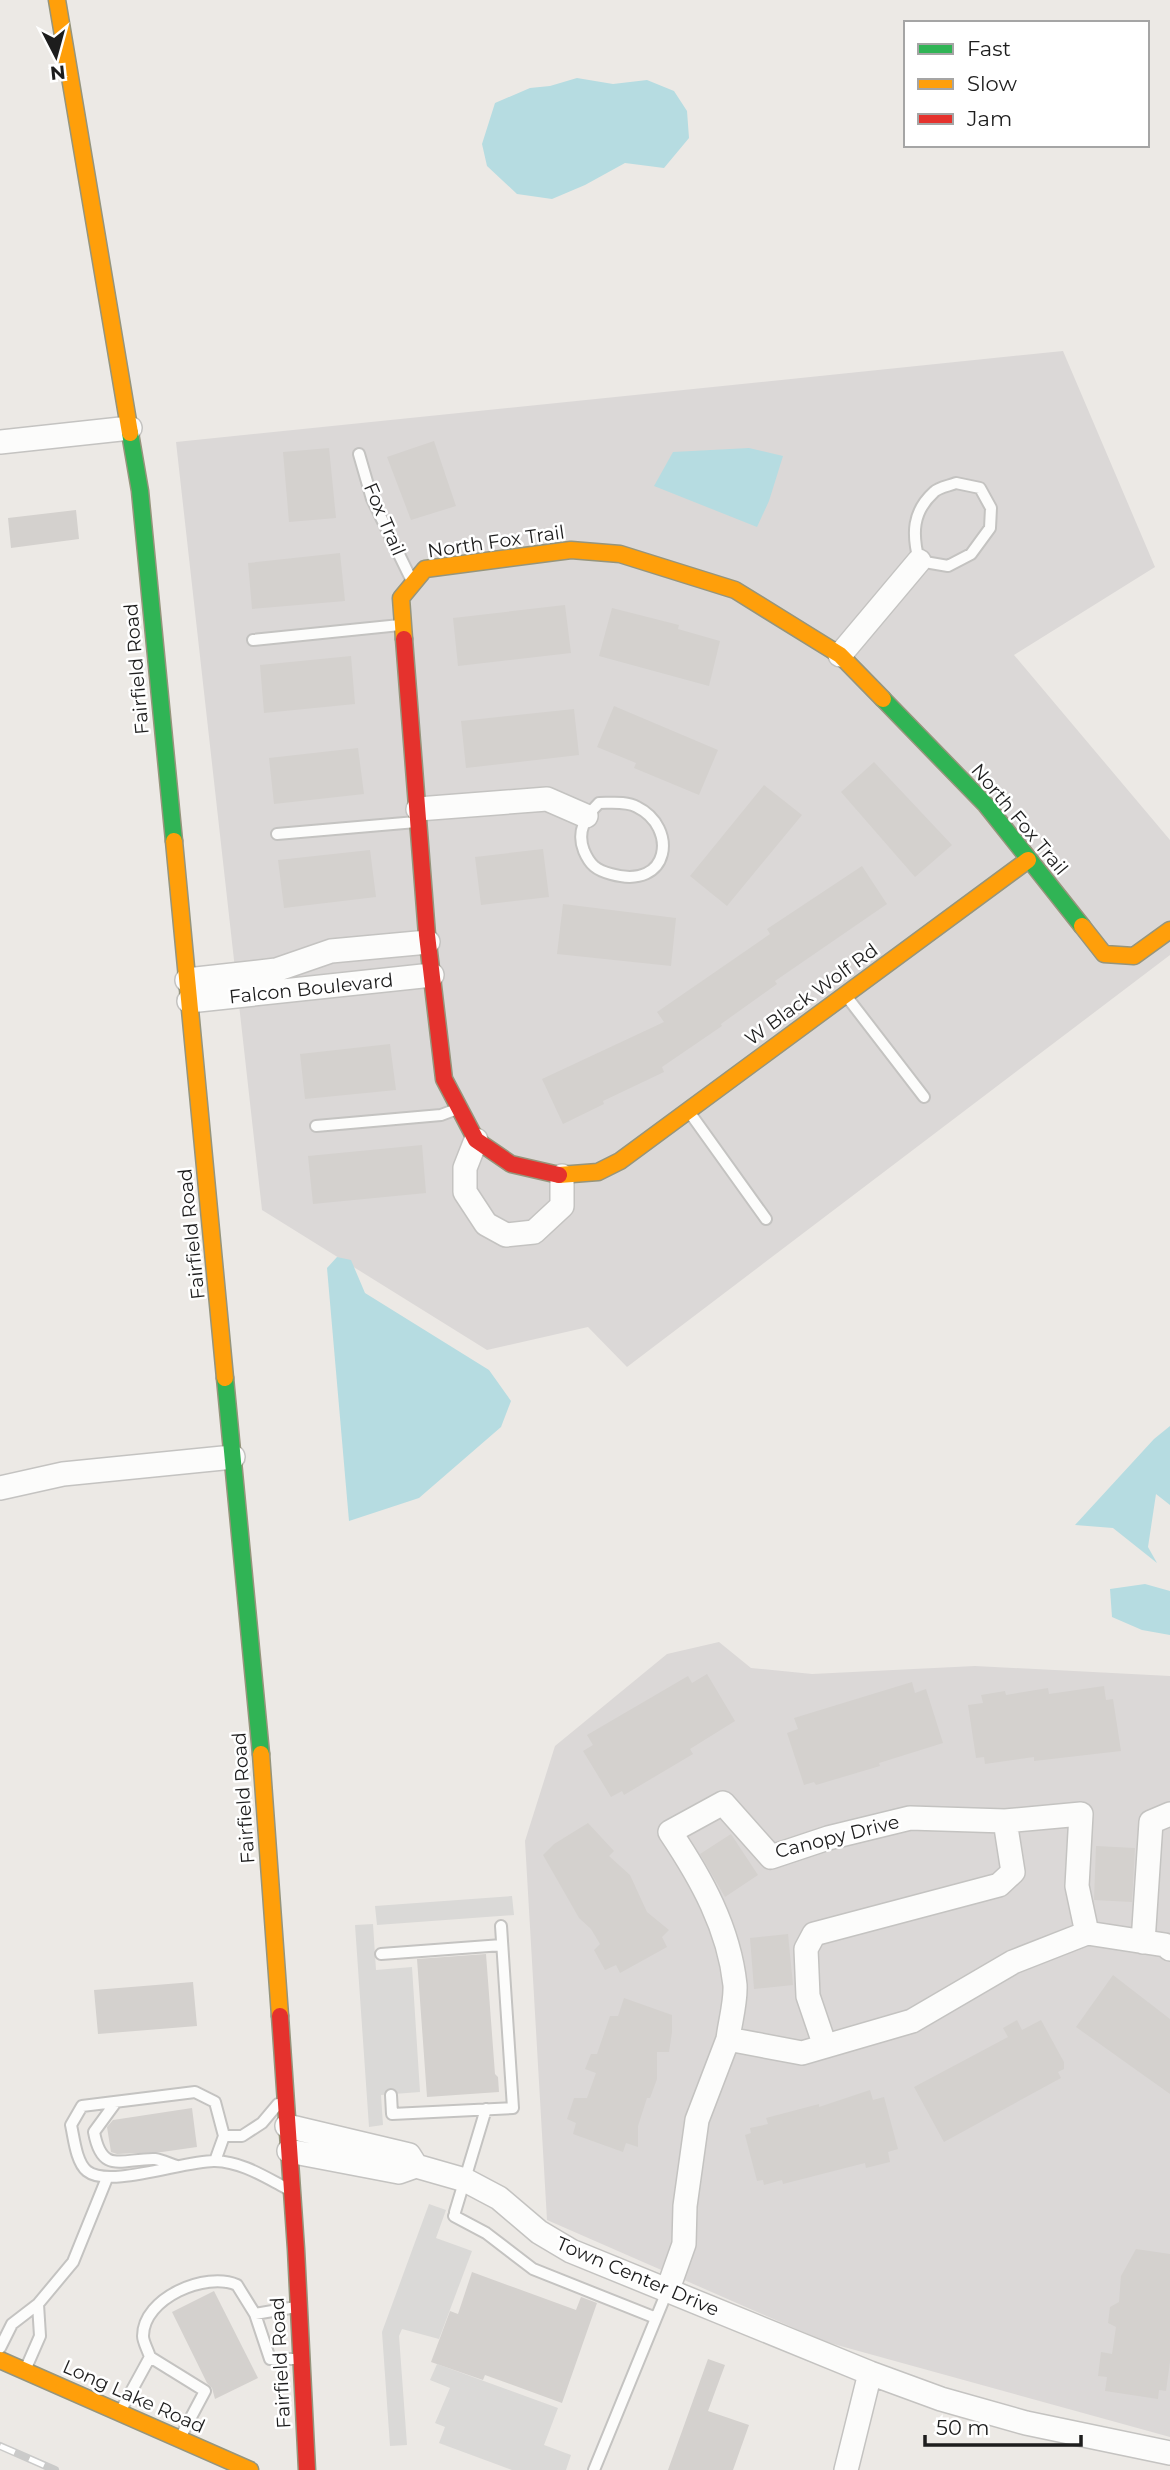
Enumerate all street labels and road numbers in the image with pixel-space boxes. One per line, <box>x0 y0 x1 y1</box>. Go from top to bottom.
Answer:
street label: Fox Trail <box>359 479 410 559</box>
street label: North Fox Trail <box>426 520 566 562</box>
street label: Fairfield Road <box>119 602 154 735</box>
street label: North Fox Trail <box>966 759 1073 880</box>
street label: W Black Wolf Rd <box>740 938 882 1050</box>
street label: Falcon Boulevard <box>228 968 394 1009</box>
street label: Fairfield Road <box>173 1167 210 1301</box>
street label: Fairfield Road <box>227 1732 260 1864</box>
street label: Canopy Drive <box>773 1810 901 1863</box>
street label: Town Center Drive <box>553 2232 723 2321</box>
street label: Fairfield Road <box>266 2297 295 2429</box>
street label: Long Lake Road <box>59 2355 208 2438</box>

